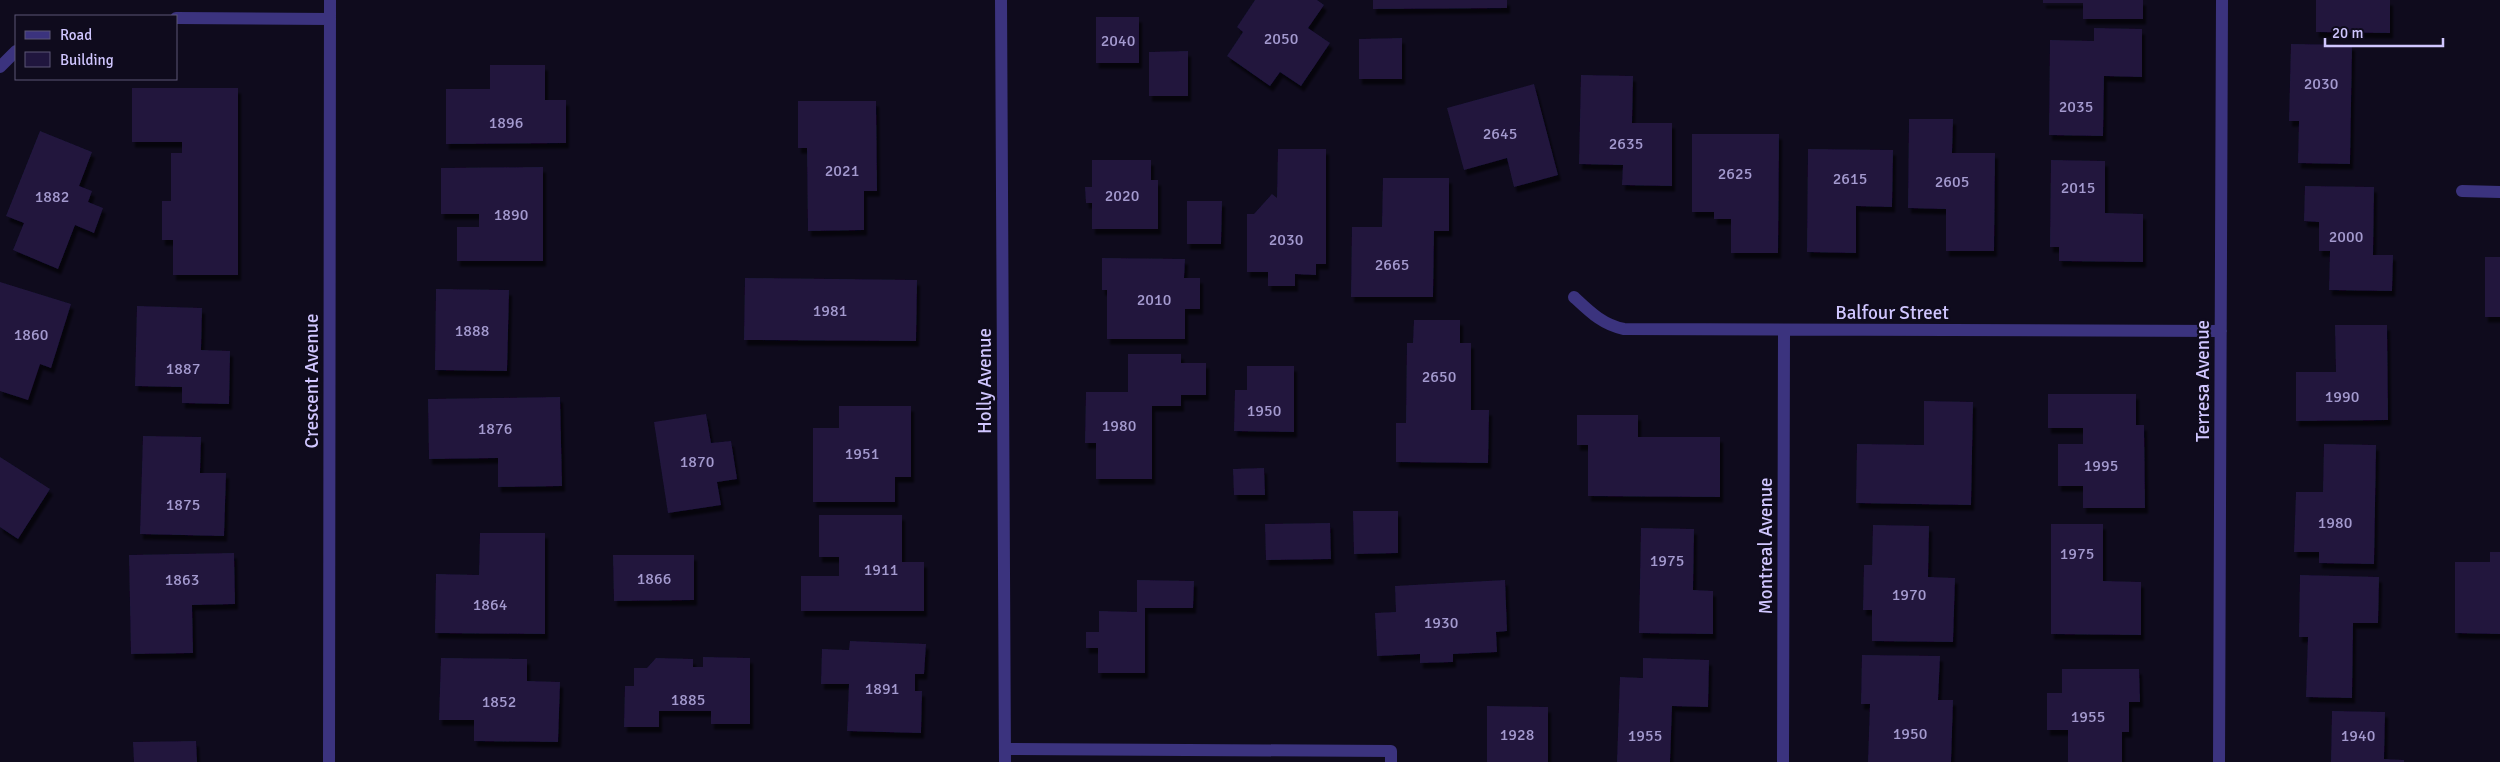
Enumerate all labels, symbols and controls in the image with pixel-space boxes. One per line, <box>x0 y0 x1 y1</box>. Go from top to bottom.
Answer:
legend <box>15 15 178 80</box>
scale bar <box>2325 15 2442 47</box>
text: 20 m <box>2332 24 2363 42</box>
text: Road <box>60 26 92 44</box>
house number: 2050 <box>1264 29 1298 49</box>
house number: 2040 <box>1101 31 1135 51</box>
text: Building <box>60 51 114 69</box>
house number: 2030 <box>2304 74 2338 94</box>
house number: 2035 <box>2059 97 2093 117</box>
house number: 1896 <box>489 113 523 133</box>
house number: 2645 <box>1483 124 1517 144</box>
house number: 2635 <box>1609 134 1643 154</box>
house number: 2021 <box>825 161 859 181</box>
house number: 2625 <box>1718 164 1752 184</box>
house number: 2615 <box>1833 169 1867 189</box>
house number: 2605 <box>1935 172 1969 192</box>
house number: 2015 <box>2061 178 2095 198</box>
house number: 2020 <box>1105 186 1139 206</box>
house number: 1882 <box>35 187 69 207</box>
house number: 1890 <box>494 205 528 225</box>
house number: 2000 <box>2329 227 2363 247</box>
house number: 2030 <box>1269 230 1303 250</box>
house number: 2665 <box>1375 255 1409 275</box>
house number: 2010 <box>1137 290 1171 310</box>
house number: 1981 <box>813 301 847 321</box>
street label: Balfour Street <box>1835 301 1949 325</box>
street label: Crescent Avenue <box>300 314 324 448</box>
street label: Terresa Avenue <box>2191 320 2215 442</box>
house number: 1888 <box>455 321 489 341</box>
house number: 1860 <box>14 325 48 345</box>
street label: Holly Avenue <box>973 328 997 434</box>
house number: 1887 <box>166 359 200 379</box>
house number: 2650 <box>1422 367 1456 387</box>
house number: 1990 <box>2325 387 2359 407</box>
house number: 1950 <box>1247 401 1281 421</box>
house number: 1980 <box>1102 416 1136 436</box>
house number: 1876 <box>478 419 512 439</box>
house number: 1951 <box>845 444 879 464</box>
house number: 1870 <box>680 452 714 472</box>
house number: 1995 <box>2084 456 2118 476</box>
street label: Montreal Avenue <box>1754 477 1778 615</box>
house number: 1875 <box>166 495 200 515</box>
house number: 1980 <box>2318 513 2352 533</box>
house number: 1975 <box>2060 544 2094 564</box>
house number: 1975 <box>1650 551 1684 571</box>
house number: 1911 <box>864 560 898 580</box>
house number: 1866 <box>637 569 671 589</box>
house number: 1863 <box>165 570 199 590</box>
house number: 1970 <box>1892 585 1926 605</box>
house number: 1864 <box>473 595 508 615</box>
house number: 1930 <box>1424 613 1458 633</box>
house number: 1891 <box>865 679 899 699</box>
house number: 1885 <box>671 690 705 710</box>
house number: 1852 <box>482 692 516 712</box>
house number: 1955 <box>2071 707 2105 727</box>
house number: 1950 <box>1893 724 1927 744</box>
house number: 1928 <box>1500 725 1534 745</box>
house number: 1955 <box>1628 726 1662 746</box>
house number: 1940 <box>2341 726 2375 746</box>

